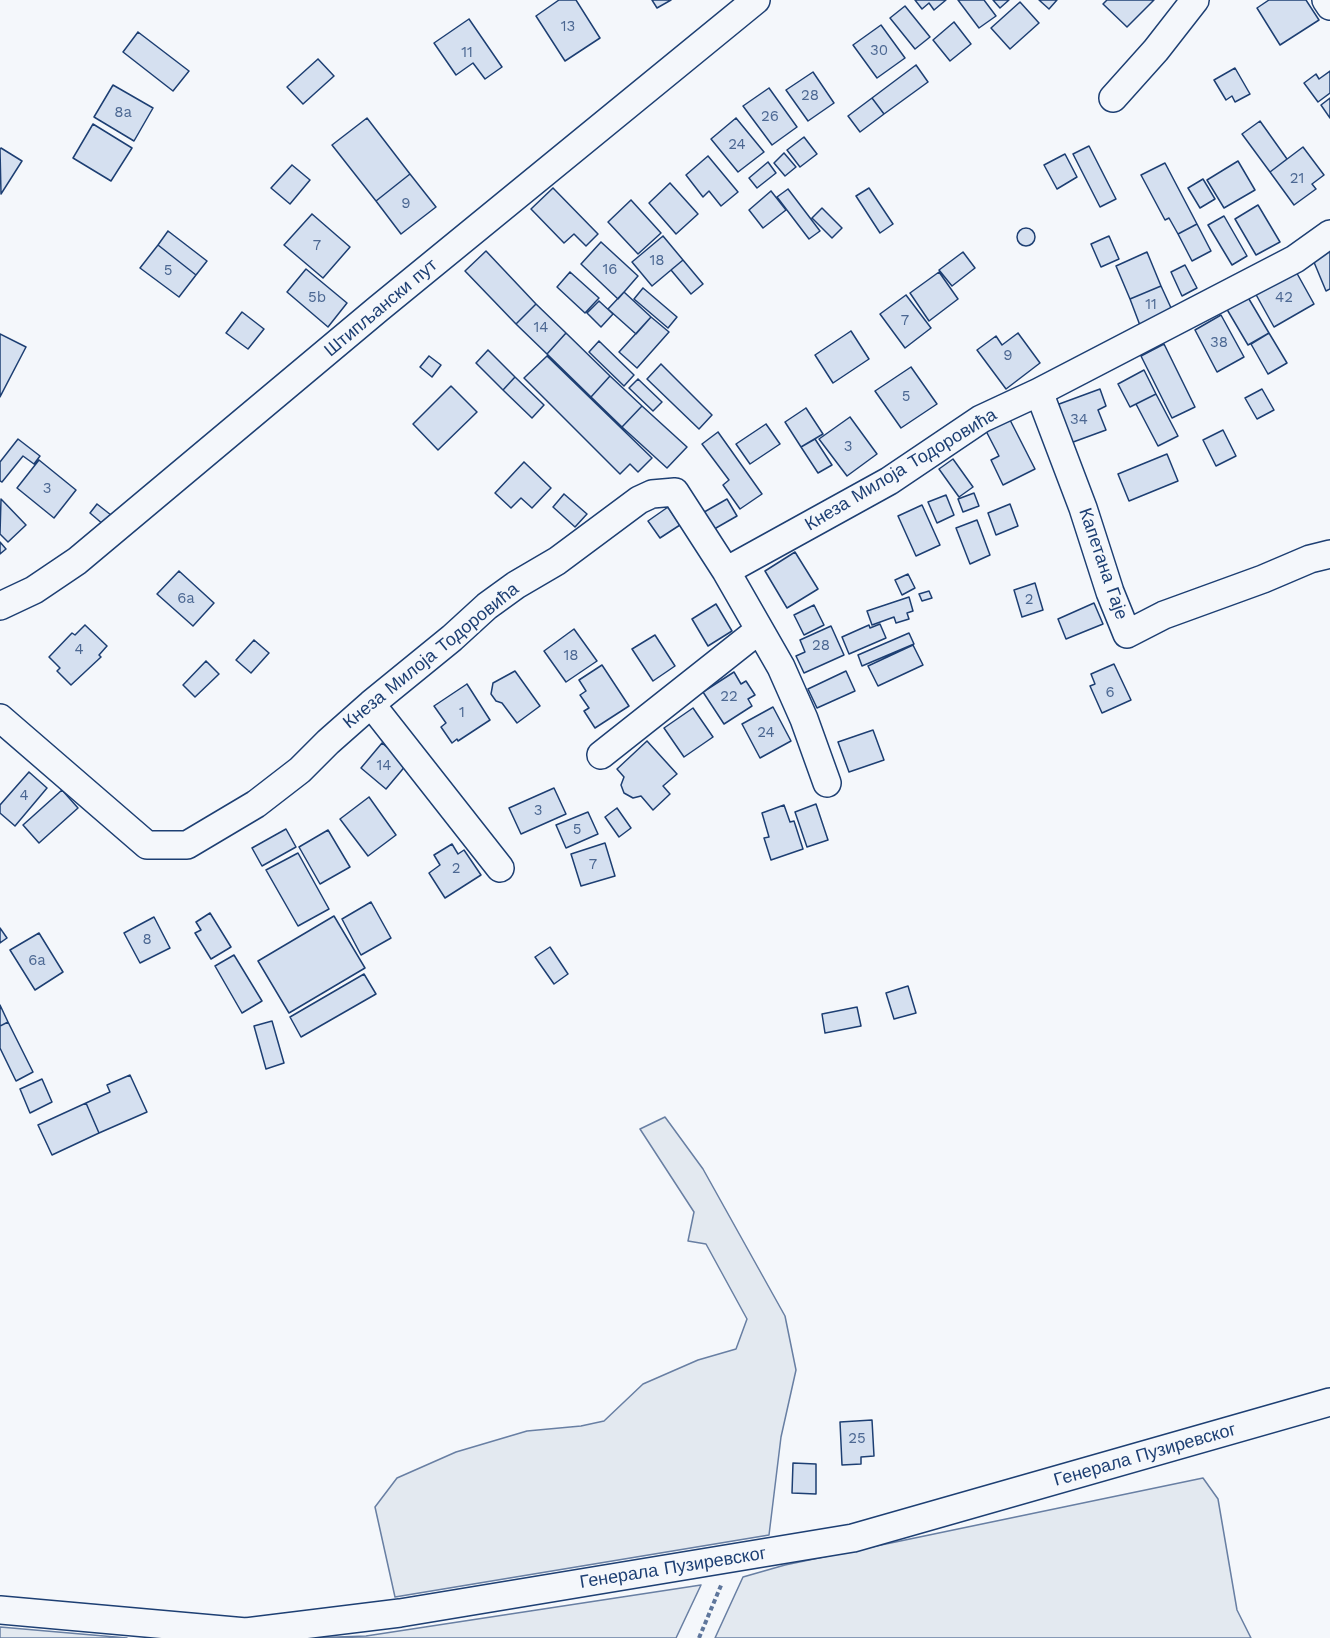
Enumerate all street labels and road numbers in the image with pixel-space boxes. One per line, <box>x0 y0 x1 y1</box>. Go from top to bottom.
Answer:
street label: Штипљански пут <box>320 254 442 362</box>
street label: Кнеза Милоја Тодоровића <box>801 404 1001 536</box>
street label: Капетана Гаје <box>1074 505 1132 623</box>
street label: Кнеза Милоја Тодоровића <box>339 578 523 734</box>
street label: Генерала Пузиревског <box>1051 1419 1239 1491</box>
street label: Генерала Пузиревског <box>578 1543 768 1593</box>

